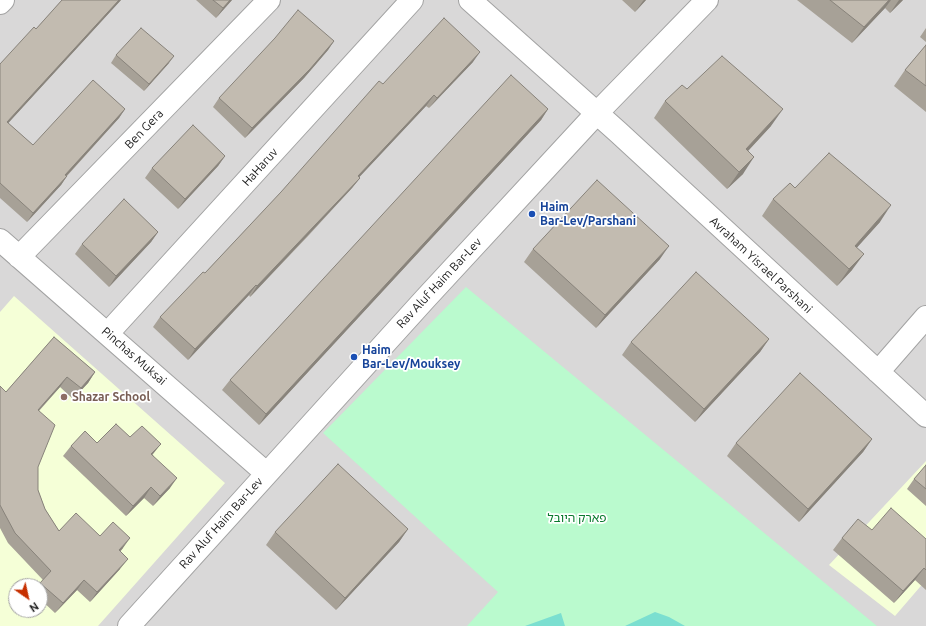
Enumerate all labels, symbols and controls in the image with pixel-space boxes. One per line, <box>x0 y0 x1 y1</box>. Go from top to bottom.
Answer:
street label: Ben Gera <box>122 106 166 152</box>
street label: HaHaruv <box>239 145 281 189</box>
place label: Haim Bar-Lev/Parshani <box>540 200 636 228</box>
marker: Haim Bar-Lev/Parshani <box>527 209 537 219</box>
street label: Avraham Yisrael Parshani <box>707 214 815 316</box>
street label: Rav Aluf Haim Bar-Lev <box>393 235 485 331</box>
street label: Pinchas Muksai <box>99 324 169 388</box>
place label: Haim Bar-Lev/Mouksey <box>362 343 460 371</box>
marker: Haim Bar-Lev/Mouksey <box>349 352 359 362</box>
place label: Shazar School <box>72 390 150 404</box>
marker: Shazar School <box>59 392 69 402</box>
street label: Rav Aluf Haim Bar-Lev <box>176 474 266 572</box>
park label: פארק היובל <box>547 511 607 525</box>
north arrow <box>8 578 48 618</box>
text: N <box>27 600 41 614</box>

